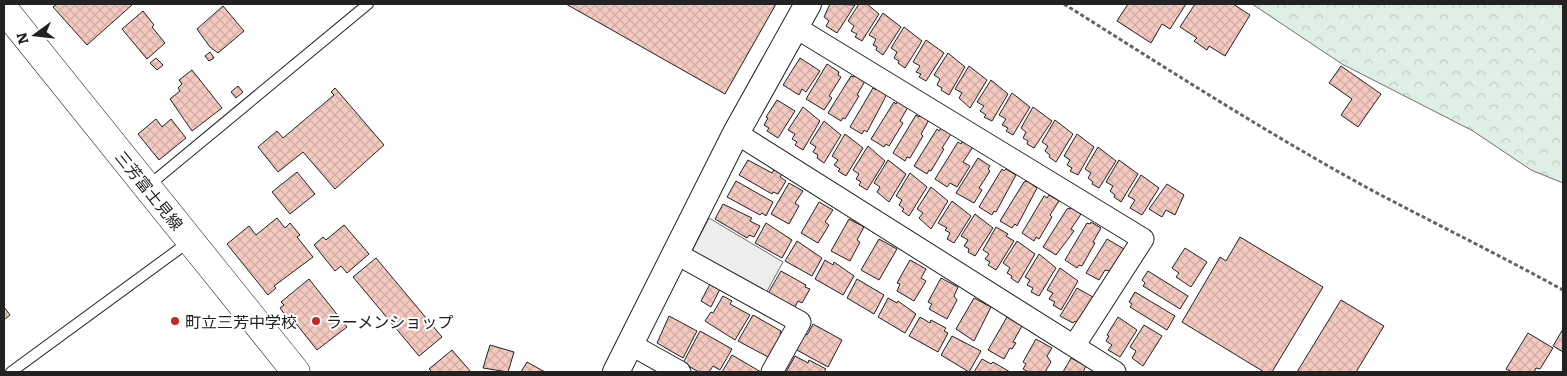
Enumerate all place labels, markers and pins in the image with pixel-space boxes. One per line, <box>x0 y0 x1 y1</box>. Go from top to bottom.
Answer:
place label: 町立三芳中学校 <box>185 309 297 333</box>
place label: ラーメンショップ <box>326 309 453 333</box>
marker: 町立三芳中学校 <box>169 315 181 327</box>
marker: ラーメンショップ <box>310 315 322 327</box>

